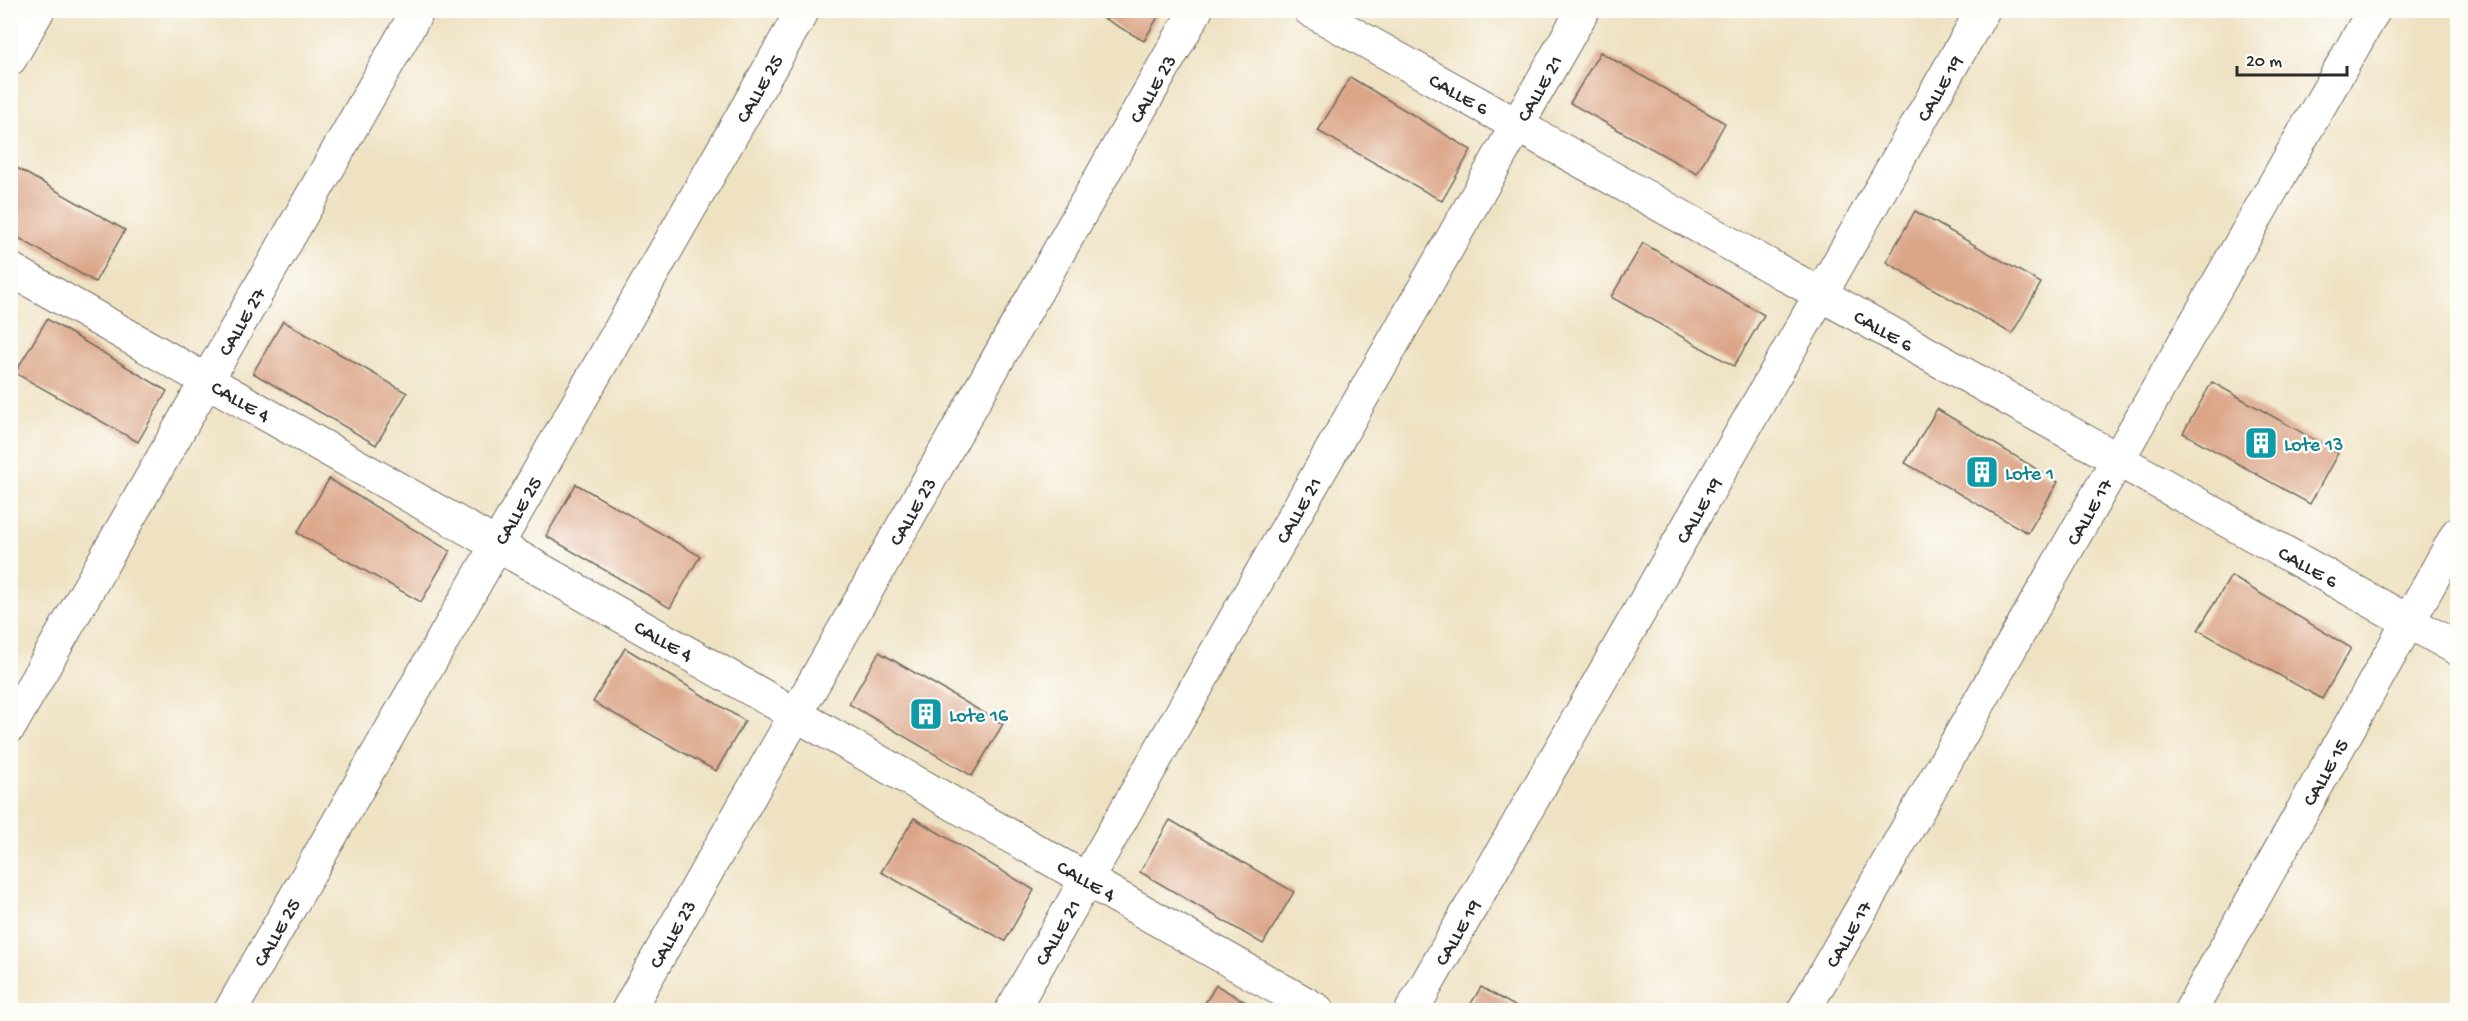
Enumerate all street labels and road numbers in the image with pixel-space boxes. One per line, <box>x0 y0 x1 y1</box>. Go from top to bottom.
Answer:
street label: CALLE 25 <box>733 52 790 128</box>
street label: CALLE 23 <box>1126 52 1183 128</box>
street label: CALLE 21 <box>1514 52 1570 127</box>
street label: CALLE 19 <box>1914 52 1970 127</box>
street label: CALLE 6 <box>1424 70 1492 122</box>
street label: CALLE 27 <box>215 284 273 361</box>
street label: CALLE 6 <box>1849 307 1917 359</box>
street label: CALLE 4 <box>206 377 274 429</box>
street label: CALLE 25 <box>491 474 549 550</box>
street label: CALLE 23 <box>886 474 943 551</box>
street label: CALLE 21 <box>1273 474 1329 549</box>
street label: CALLE 19 <box>1673 474 1729 549</box>
street label: CALLE 17 <box>2063 475 2120 550</box>
street label: CALLE 6 <box>2273 543 2342 595</box>
street label: CALLE 4 <box>629 617 696 669</box>
street label: CALLE 15 <box>2300 736 2355 811</box>
street label: CALLE 4 <box>1052 857 1119 909</box>
street label: CALLE 25 <box>250 895 307 972</box>
street label: CALLE 21 <box>1032 896 1088 971</box>
street label: CALLE 19 <box>1432 896 1488 971</box>
street label: CALLE 23 <box>646 897 703 973</box>
street label: CALLE 17 <box>1823 897 1879 973</box>

